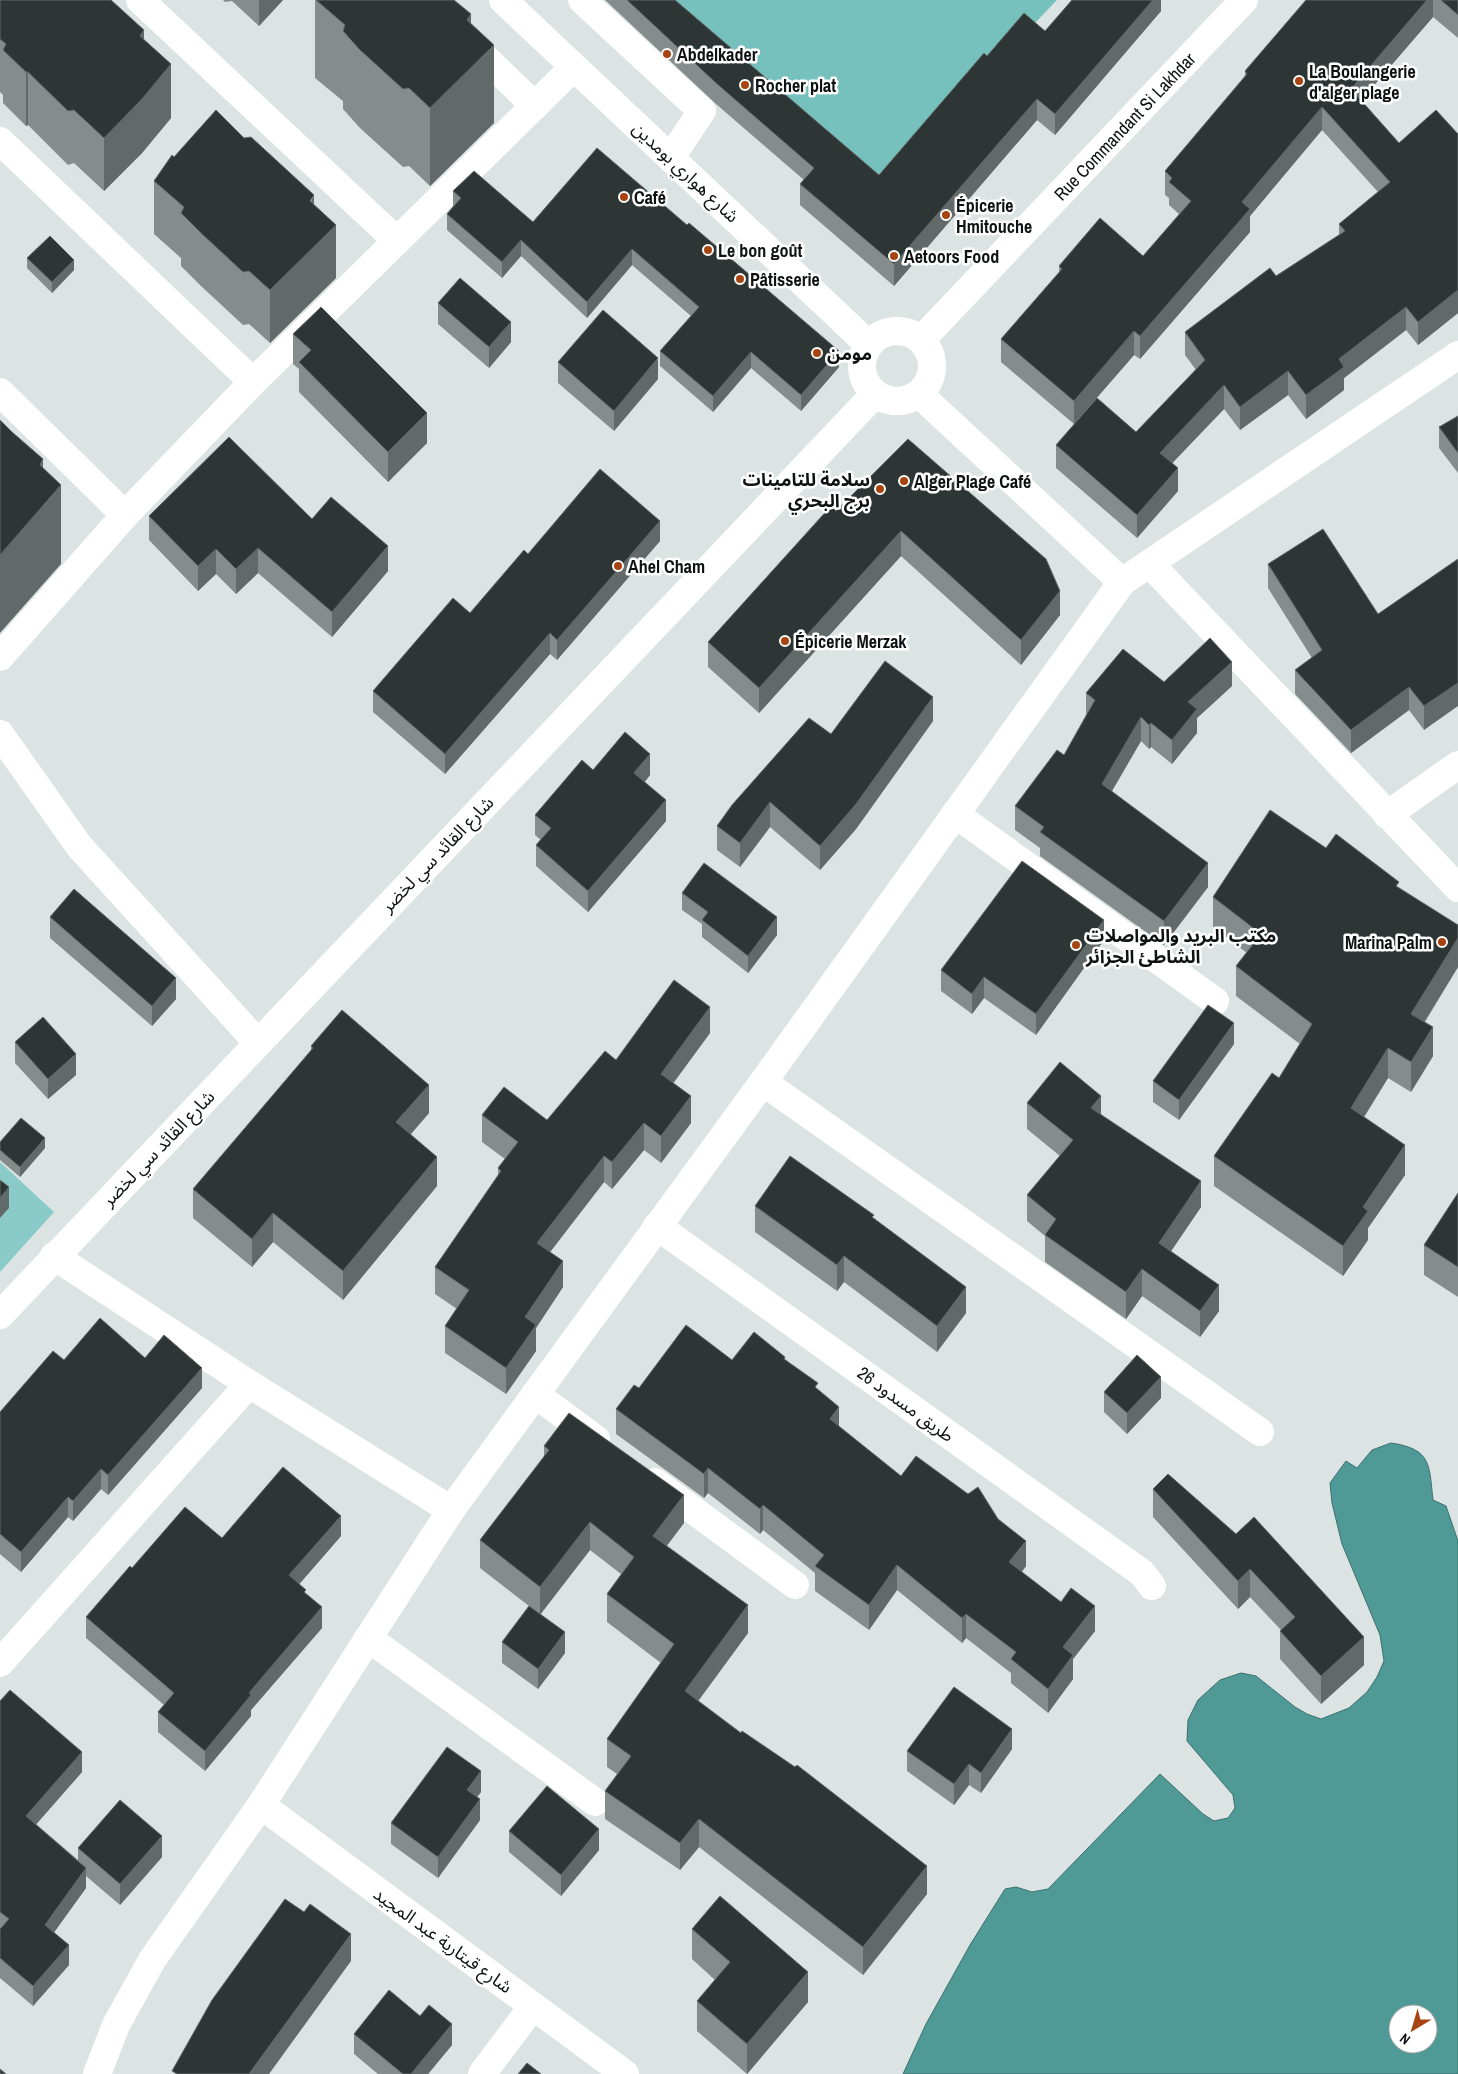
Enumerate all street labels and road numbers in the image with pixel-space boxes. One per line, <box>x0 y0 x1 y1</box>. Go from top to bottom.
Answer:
street label: Rue Commandant Si Lakhdar <box>1048 47 1201 206</box>
street label: شارع هواري بومدين <box>626 116 745 230</box>
street label: شارع القائد سي لخضر <box>374 790 500 920</box>
street label: شارع القائد سي لخضر <box>95 1084 221 1214</box>
street label: طريق مسدود 26 <box>852 1360 960 1448</box>
street label: شارع قيتارية عبد المجيد <box>367 1881 518 2001</box>

